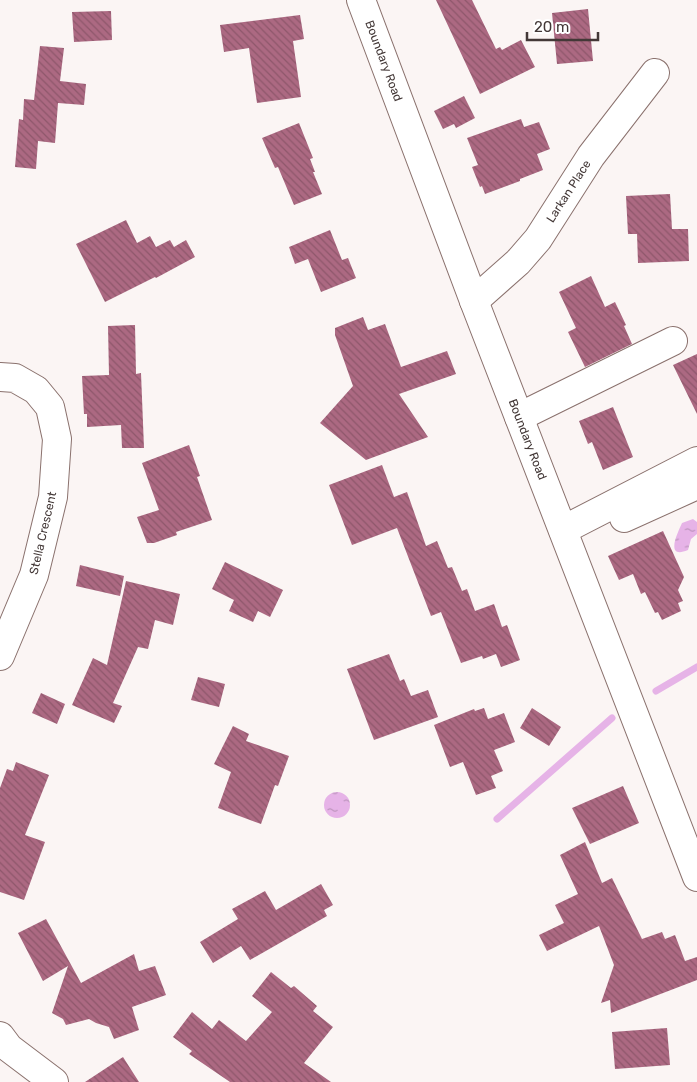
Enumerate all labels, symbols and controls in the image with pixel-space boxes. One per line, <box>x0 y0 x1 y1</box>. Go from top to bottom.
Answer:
scale bar <box>527 10 598 42</box>
street label: Boundary Road <box>362 18 405 103</box>
text: 20 m <box>534 18 569 36</box>
street label: Larkan Place <box>543 157 594 225</box>
street label: Boundary Road <box>506 397 550 482</box>
street label: Stella Crescent <box>27 490 59 576</box>

